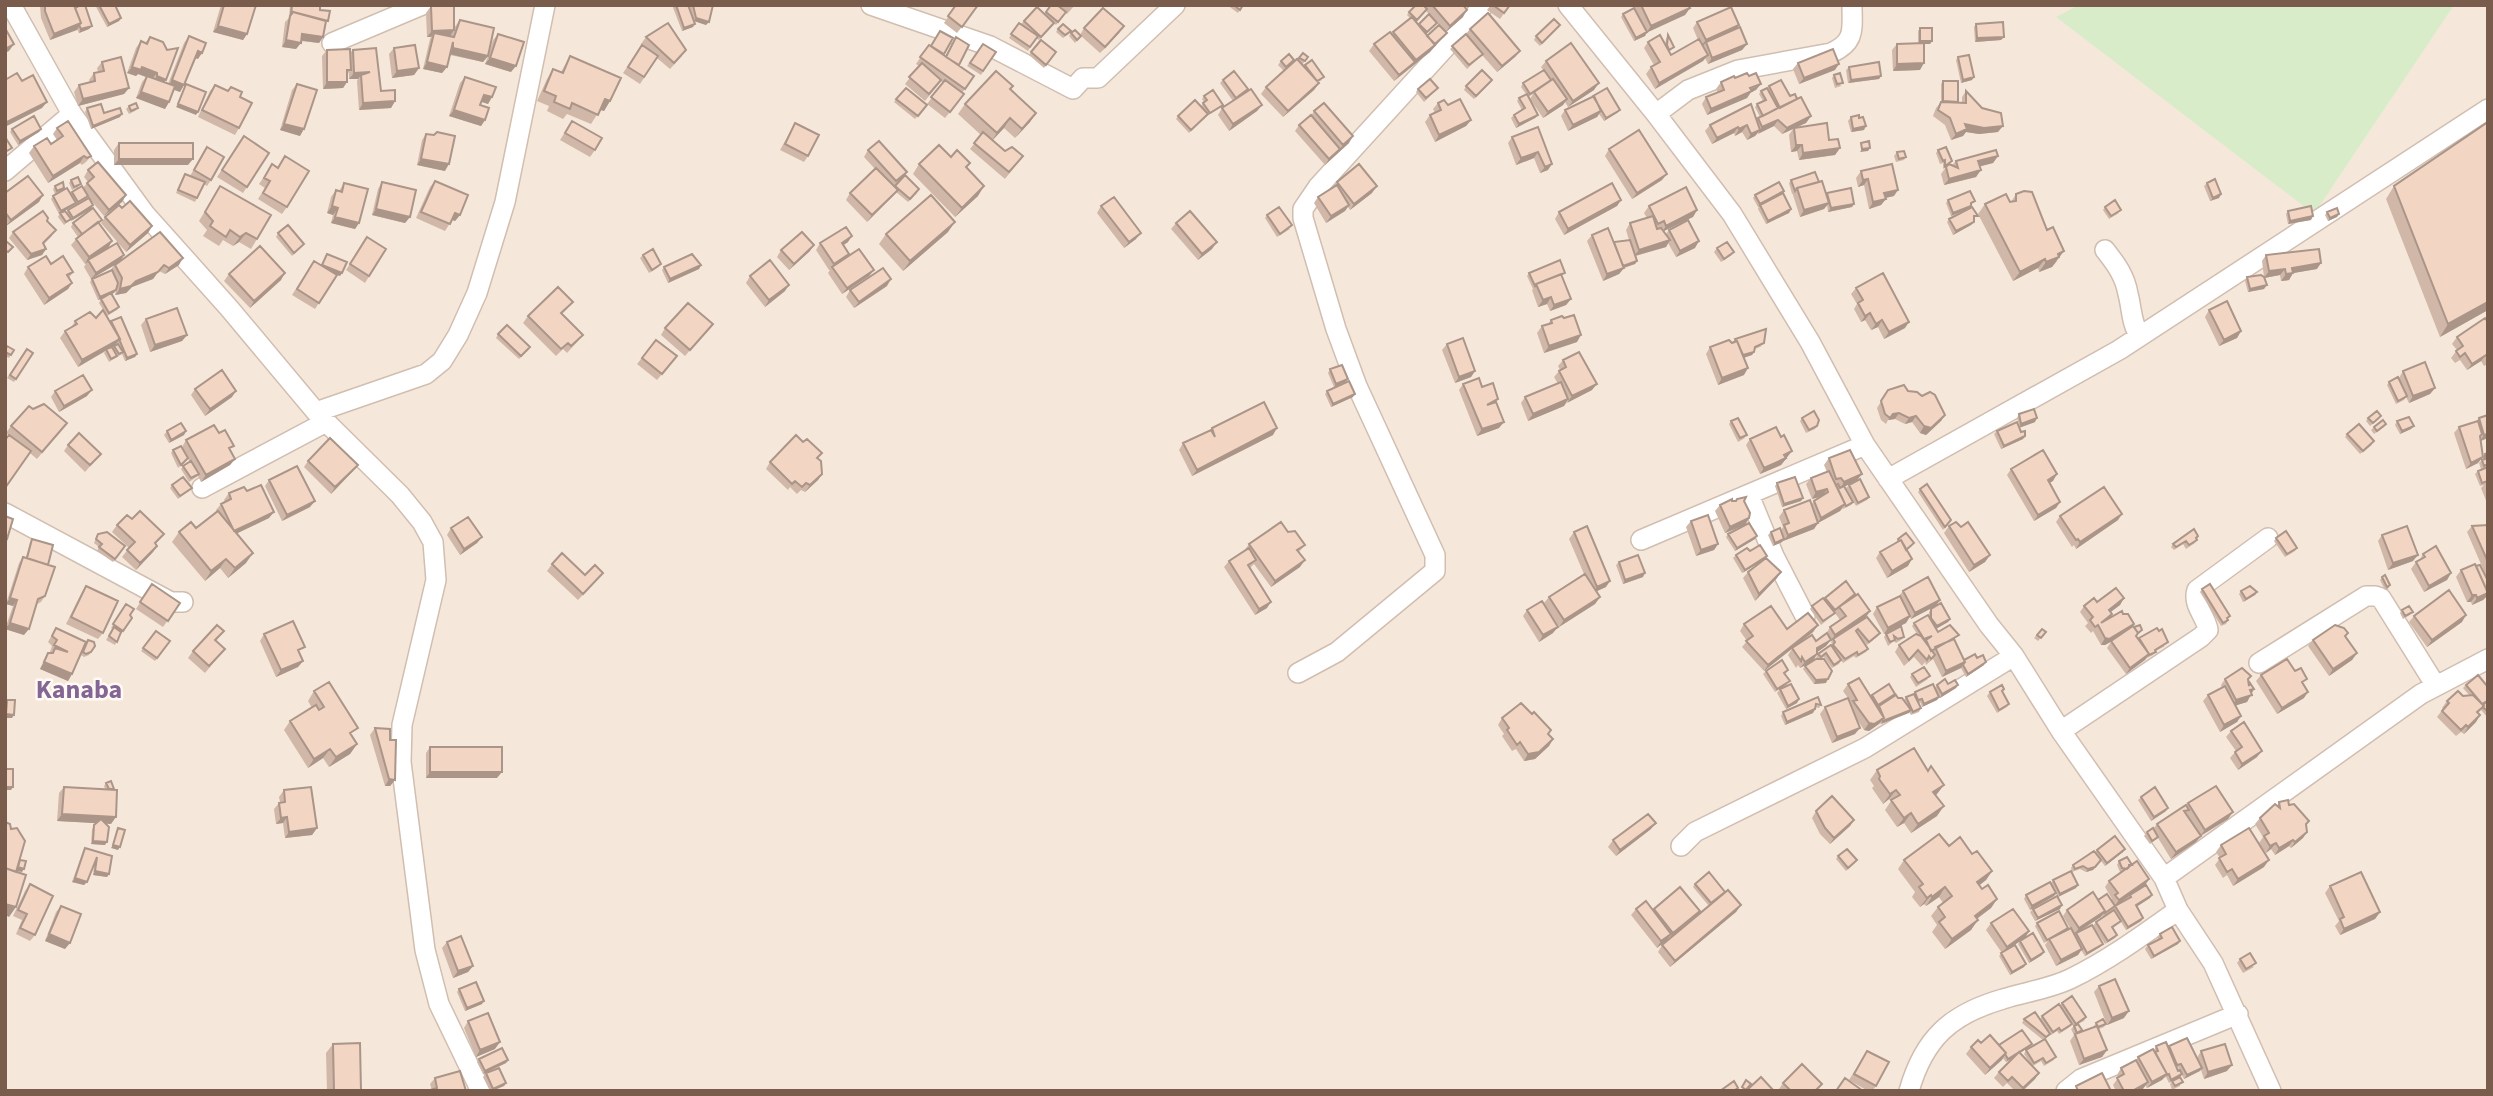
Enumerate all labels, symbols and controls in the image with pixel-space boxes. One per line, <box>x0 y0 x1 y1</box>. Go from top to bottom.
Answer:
district label: Kanaba <box>36 671 122 708</box>

